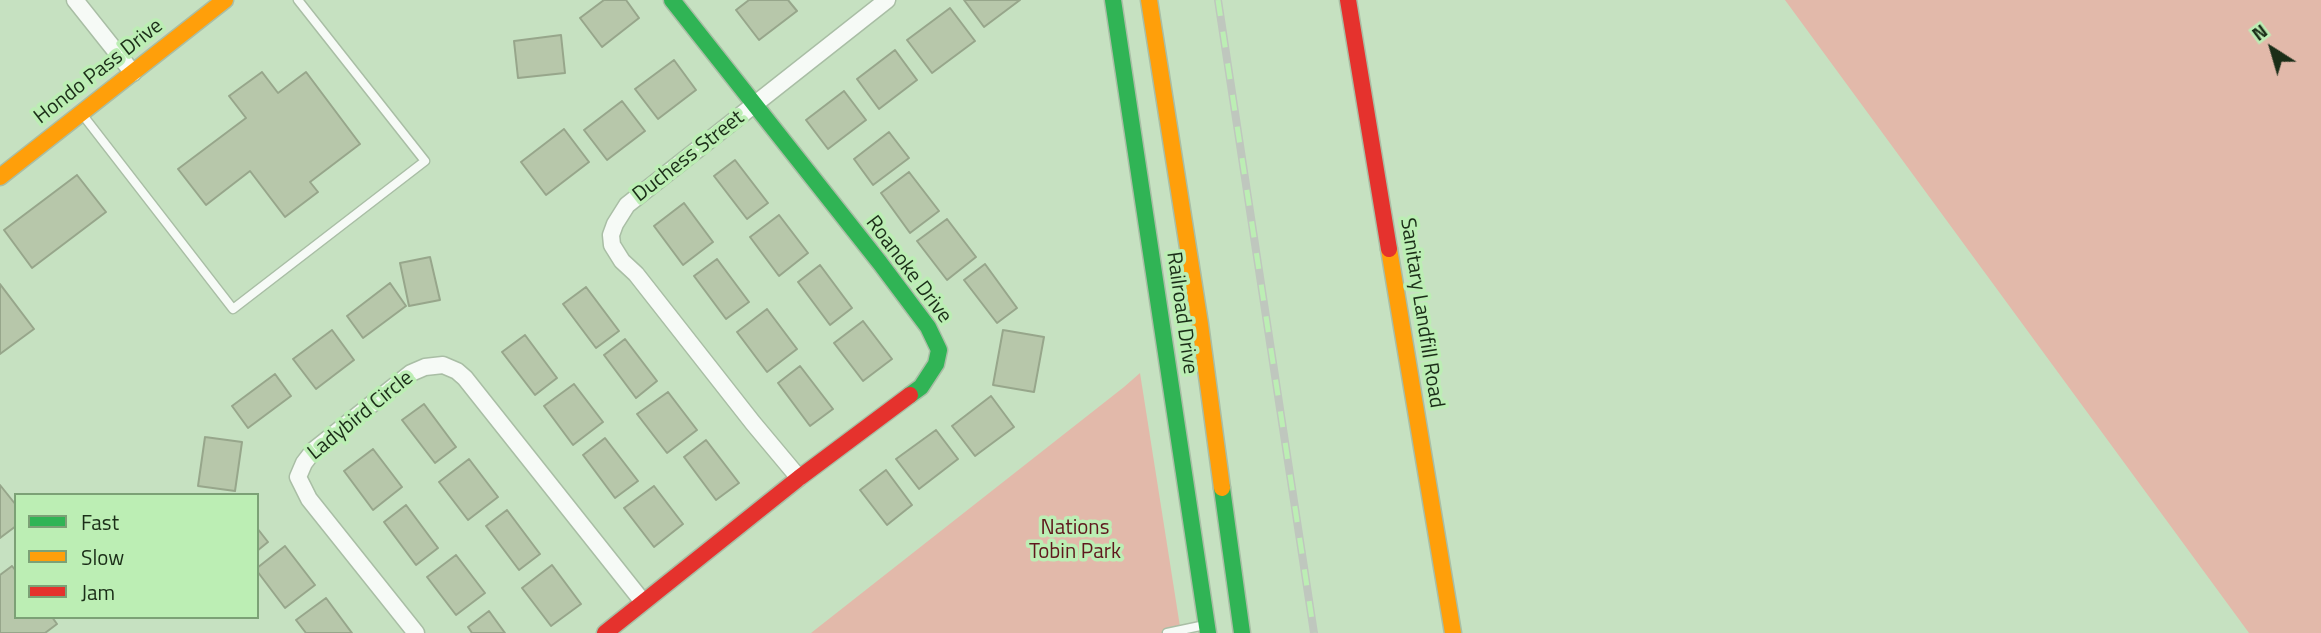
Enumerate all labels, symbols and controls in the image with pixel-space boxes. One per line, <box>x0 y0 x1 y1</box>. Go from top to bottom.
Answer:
street label: Hondo Pass Drive <box>30 14 168 130</box>
north arrow <box>2237 14 2307 84</box>
text: N <box>2245 16 2273 47</box>
street label: Duchess Street <box>628 106 750 208</box>
street label: Roanoke Drive <box>860 211 956 329</box>
street label: Sanitary Landfill Road <box>1394 216 1448 410</box>
street label: Railroad Drive <box>1160 250 1202 376</box>
street label: Ladybird Circle <box>303 366 419 466</box>
legend <box>14 493 259 619</box>
text: Fast <box>81 506 119 538</box>
park label: Nations Tobin Park <box>1029 516 1121 566</box>
text: Slow <box>81 541 124 573</box>
text: Jam <box>81 576 115 608</box>

